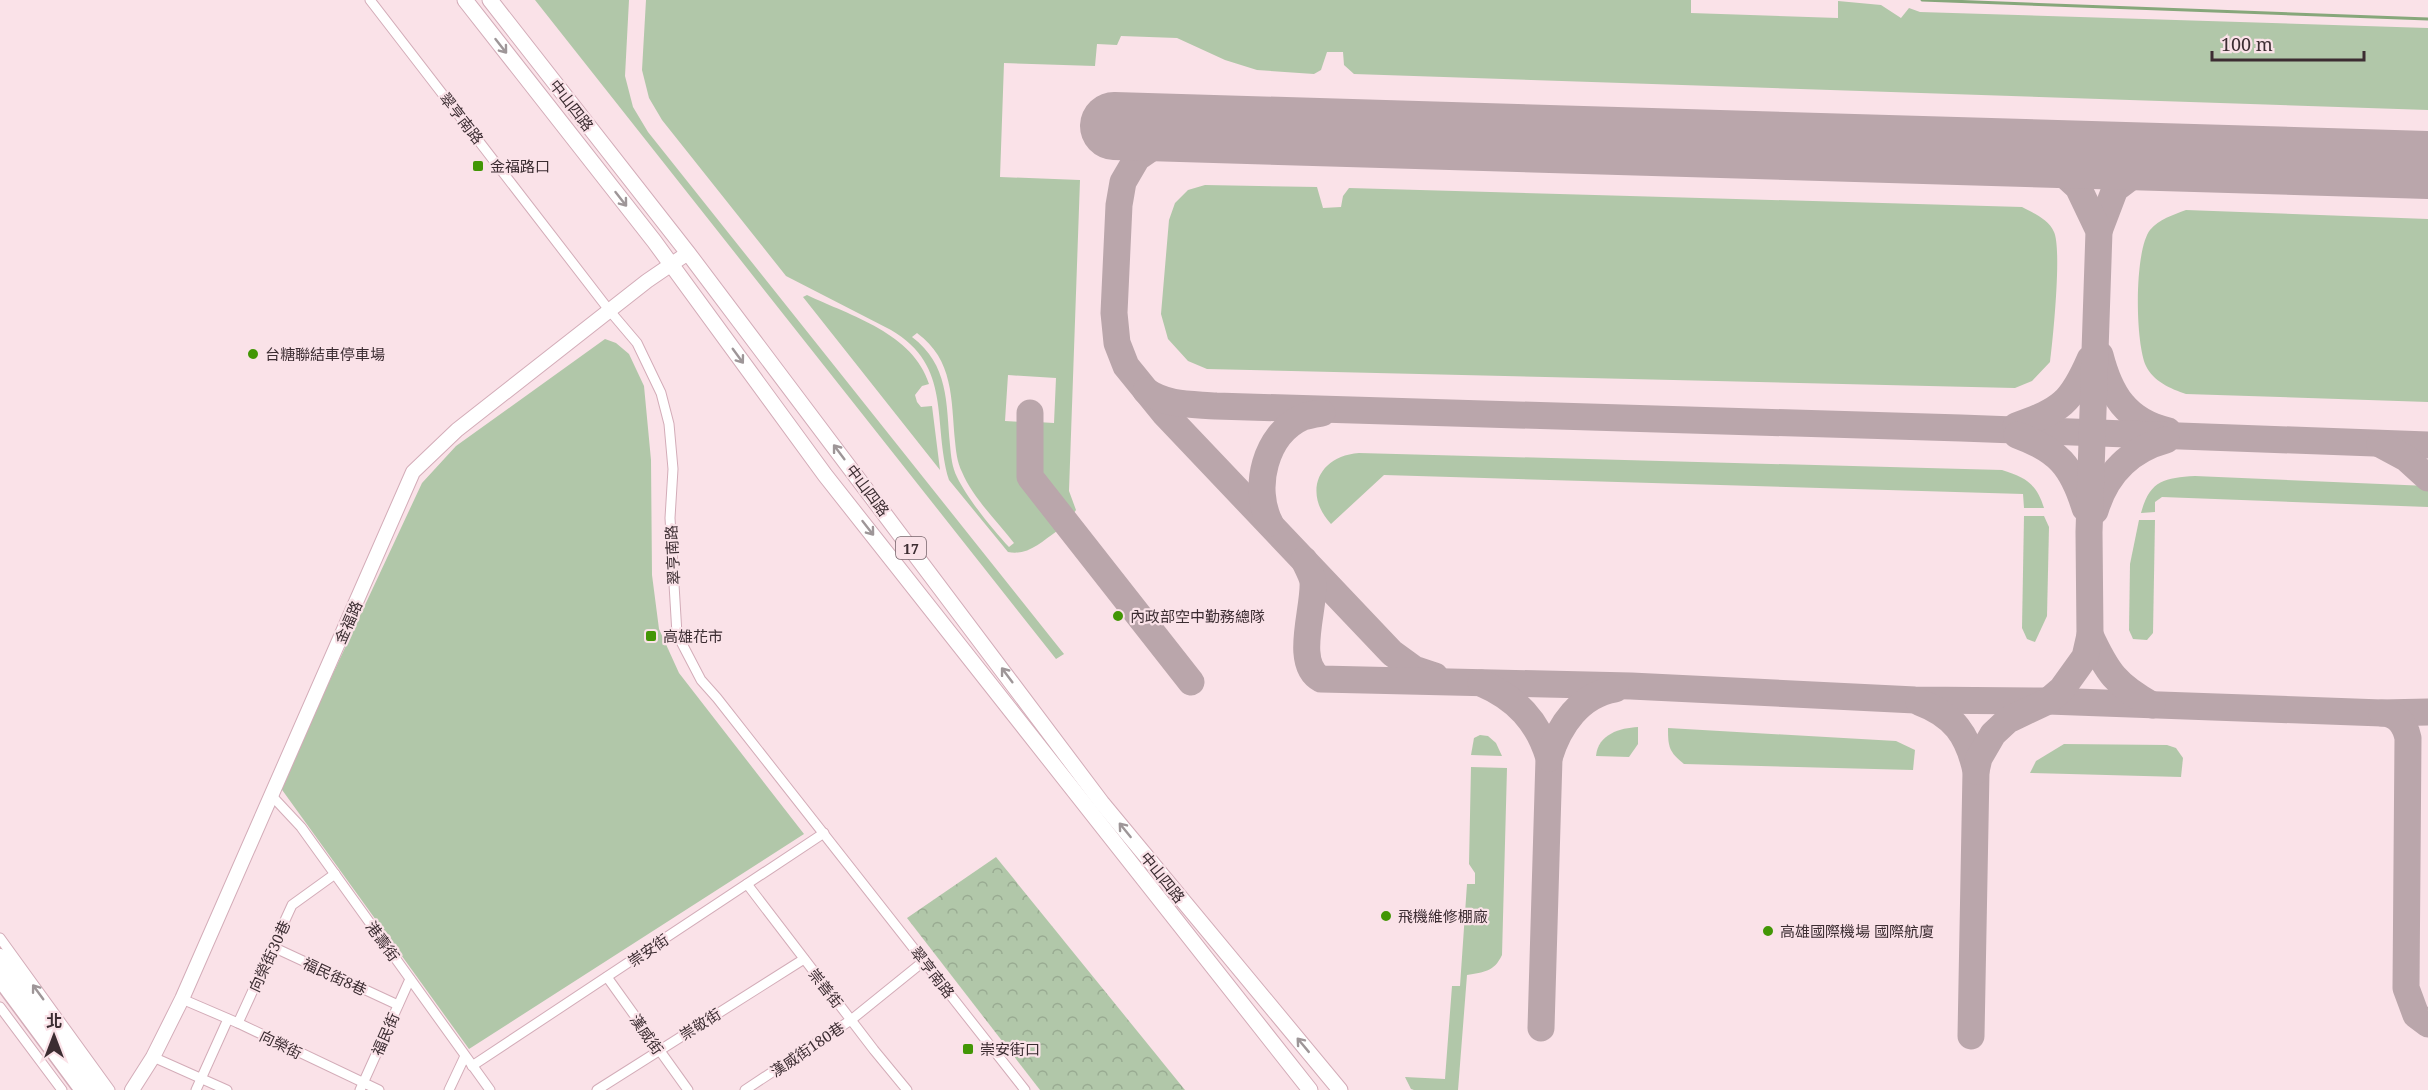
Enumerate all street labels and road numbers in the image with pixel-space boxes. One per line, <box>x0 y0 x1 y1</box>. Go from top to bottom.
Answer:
street label: 中山四路 <box>546 75 598 135</box>
street label: 翠亨南路 <box>436 88 488 148</box>
street label: 中山四路 <box>842 460 894 520</box>
street label: 翠亨南路 <box>660 525 684 585</box>
road number: 17 <box>896 537 926 559</box>
street label: 金福路 <box>330 597 366 647</box>
street label: 中山四路 <box>1136 847 1190 907</box>
street label: 向榮街30巷 <box>244 917 294 995</box>
street label: 港壽街 <box>362 917 404 965</box>
street label: 崇安街 <box>624 929 672 971</box>
street label: 翠亨南路 <box>907 942 959 1002</box>
street label: 福民街8巷 <box>300 952 370 1000</box>
street label: 崇善街 <box>804 964 848 1012</box>
street label: 崇敬街 <box>676 1004 724 1044</box>
street label: 福民街 <box>367 1009 403 1059</box>
street label: 漢威街 <box>626 1010 668 1058</box>
street label: 漢威街180巷 <box>766 1017 848 1081</box>
street label: 向榮街 <box>256 1025 306 1063</box>

